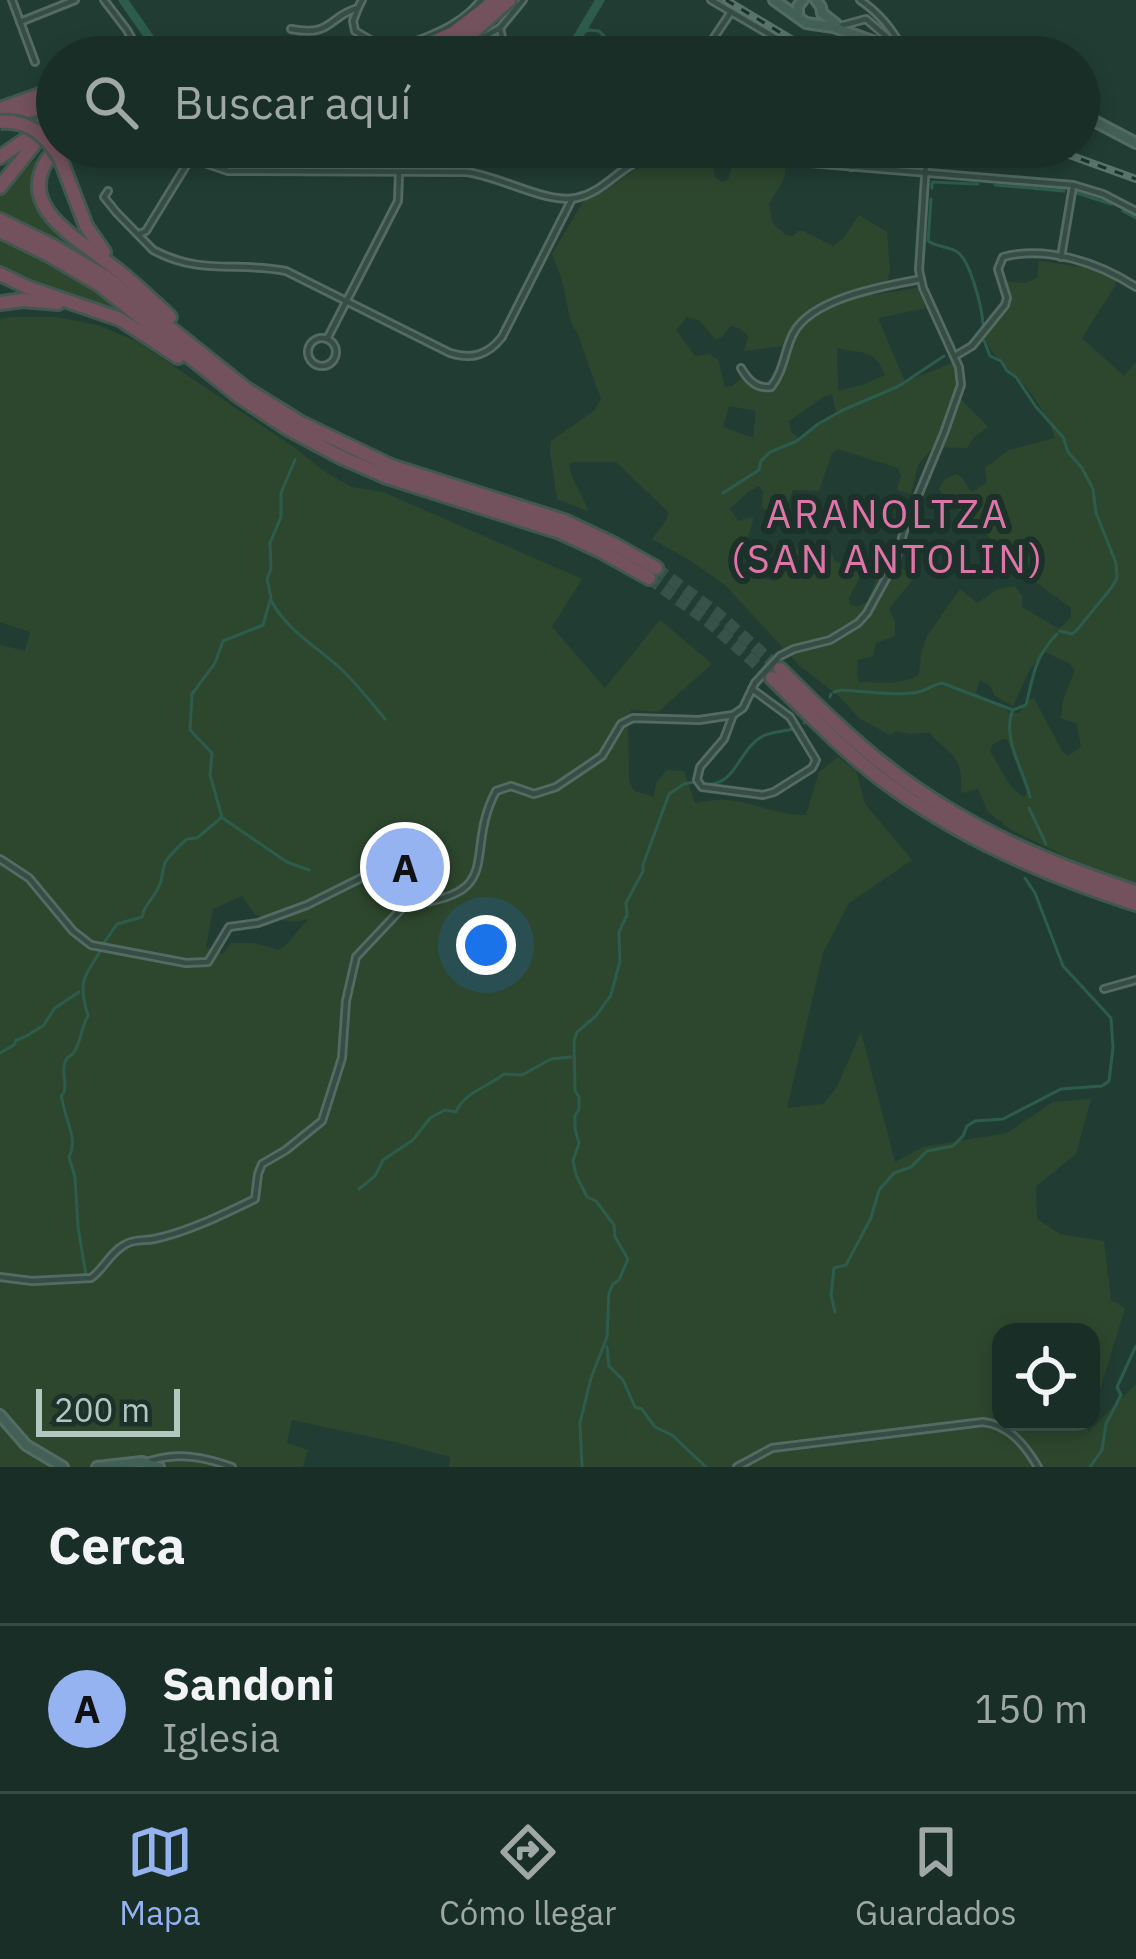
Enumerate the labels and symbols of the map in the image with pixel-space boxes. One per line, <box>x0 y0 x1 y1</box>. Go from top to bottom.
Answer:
district label: ARANOLTZA (SAN ANTOLIN) <box>731 488 1045 584</box>
pin: A <box>366 822 444 912</box>
your location <box>456 915 516 975</box>
scale bar <box>36 1383 180 1436</box>

